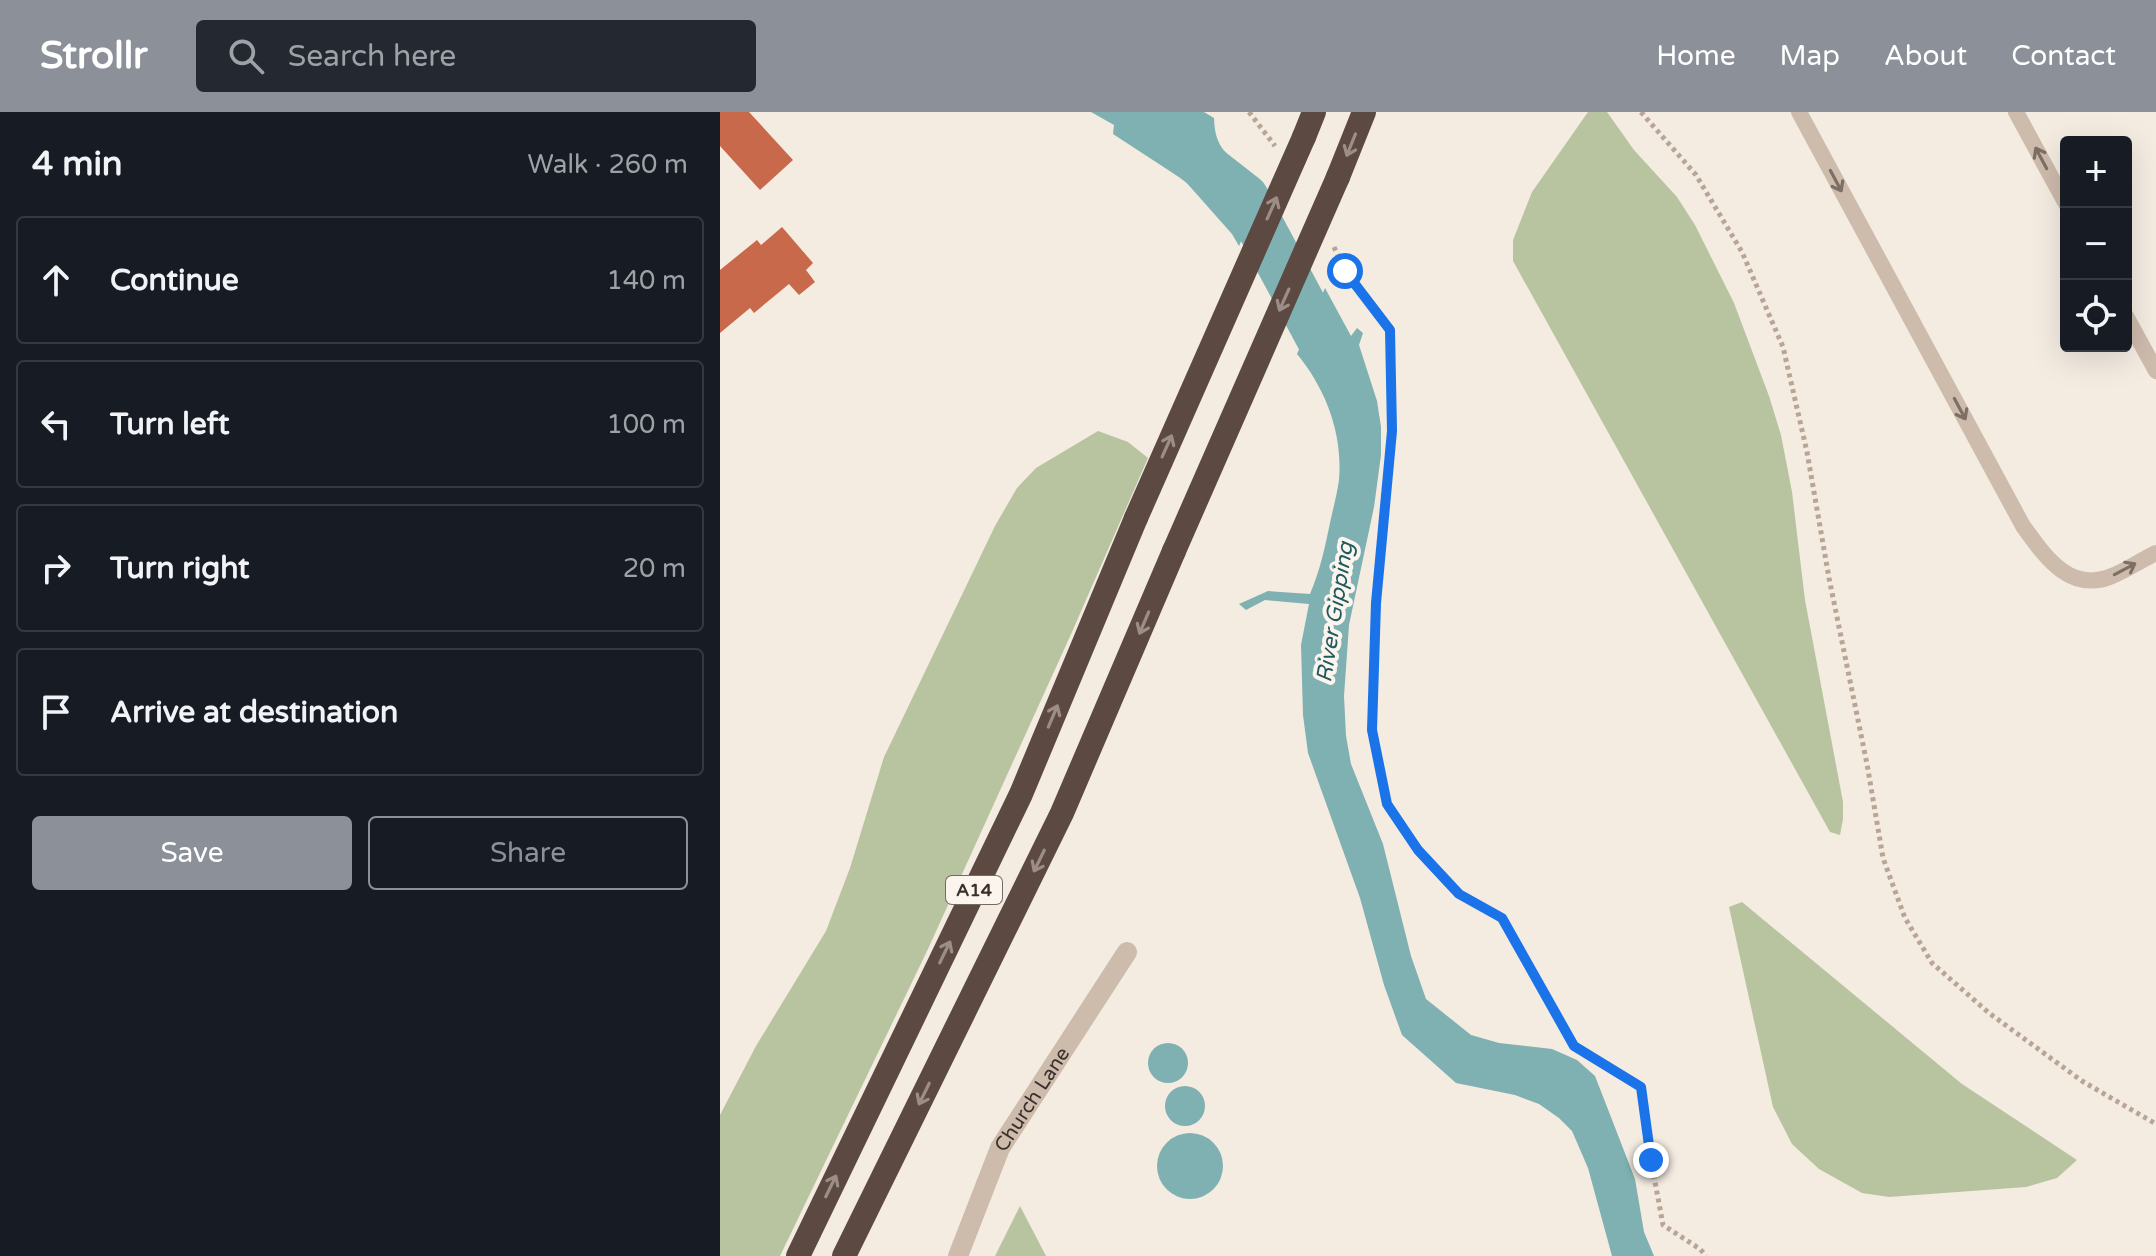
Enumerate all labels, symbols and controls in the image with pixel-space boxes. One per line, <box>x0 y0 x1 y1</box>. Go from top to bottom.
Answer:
search box <box>196 20 756 92</box>
text: Strollr <box>40 33 148 79</box>
icon: search <box>224 34 268 78</box>
text: Search here <box>288 38 456 75</box>
text: Home <box>1656 39 1736 73</box>
text: Map <box>1780 39 1840 73</box>
text: About <box>1884 39 1967 73</box>
text: Contact <box>2011 39 2116 73</box>
one-way arrow <box>1343 132 1357 157</box>
map controls <box>2060 136 2132 352</box>
button: + <box>2060 136 2132 208</box>
text: 4 min <box>32 144 123 185</box>
one-way arrow <box>2033 147 2049 170</box>
text: Walk · 260 m <box>528 149 688 180</box>
one-way arrow <box>1829 168 1845 192</box>
one-way arrow <box>1266 197 1281 221</box>
button: − <box>2060 208 2132 280</box>
route start <box>1327 253 1363 289</box>
icon: ahead <box>34 258 78 302</box>
text: Continue <box>110 262 239 299</box>
text: 140 m <box>606 265 686 296</box>
button: locate <box>2060 280 2132 352</box>
one-way arrow <box>1276 288 1291 312</box>
one-way arrow <box>1952 397 1968 421</box>
icon: left <box>34 402 78 446</box>
text: Turn left <box>110 406 229 443</box>
text: 100 m <box>606 409 686 440</box>
one-way arrow <box>1161 434 1176 459</box>
water label: River Gipping <box>1311 539 1359 684</box>
icon: right <box>34 546 78 590</box>
text: Turn right <box>110 550 250 587</box>
text: 20 m <box>623 553 686 584</box>
one-way arrow <box>2112 561 2136 577</box>
one-way arrow <box>1135 610 1150 634</box>
icon: arrive <box>34 690 78 734</box>
text: Arrive at destination <box>110 694 398 731</box>
one-way arrow <box>1047 704 1062 729</box>
button: Save <box>32 816 352 890</box>
button: Share <box>368 816 688 890</box>
one-way arrow <box>1031 848 1046 872</box>
road number: A14 <box>946 876 1002 904</box>
one-way arrow <box>937 940 953 964</box>
street label: Church Lane <box>990 1043 1075 1157</box>
one-way arrow <box>916 1081 931 1105</box>
route end <box>1633 1142 1669 1178</box>
one-way arrow <box>824 1174 840 1198</box>

